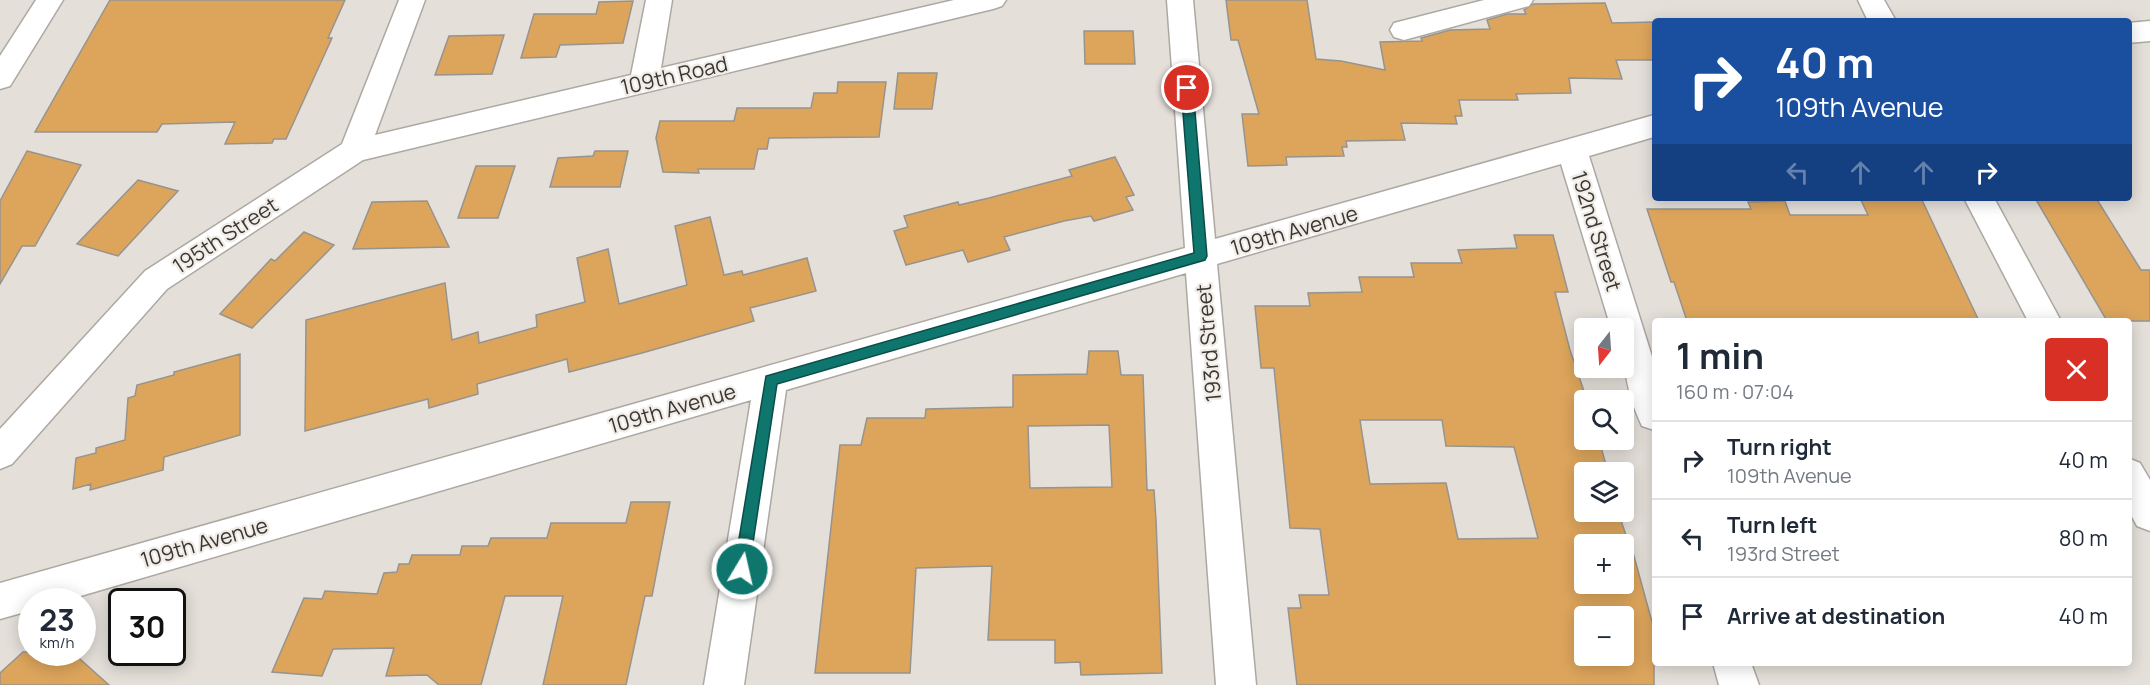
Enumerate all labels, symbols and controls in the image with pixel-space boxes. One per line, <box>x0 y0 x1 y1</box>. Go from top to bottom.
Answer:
text: 40 m <box>1775 33 1874 91</box>
icon: right <box>1676 42 1754 120</box>
street label: 109th Road <box>618 49 730 101</box>
pin <box>1161 62 1212 113</box>
icon: arrive <box>1170 71 1203 104</box>
text: 109th Avenue <box>1775 88 1943 125</box>
icon: left <box>1781 156 1814 189</box>
icon: ahead <box>1844 156 1877 189</box>
icon: ahead <box>1907 156 1940 189</box>
icon: right <box>1970 156 2003 189</box>
street label: 192nd Street <box>1565 168 1629 294</box>
street label: 195th Street <box>167 191 283 279</box>
street label: 109th Avenue <box>1227 198 1361 262</box>
street label: 193rd Street <box>1189 283 1227 403</box>
north arrow <box>1574 318 1634 378</box>
map controls <box>1574 318 1634 666</box>
text: 1 min <box>1676 331 1764 380</box>
button: close <box>2045 338 2108 401</box>
street label: 109th Avenue <box>605 376 739 440</box>
text: 160 m · 07:04 <box>1676 378 1794 405</box>
button: search <box>1574 390 1634 450</box>
text: Turn right <box>1727 432 1832 462</box>
icon: right <box>1676 444 1709 477</box>
text: 40 m <box>2059 445 2108 475</box>
button: layers <box>1574 462 1634 522</box>
text: 109th Avenue <box>1727 462 1852 489</box>
street label: 109th Avenue <box>137 510 271 574</box>
text: Turn left <box>1727 510 1817 540</box>
icon: left <box>1676 522 1709 555</box>
text: 80 m <box>2059 523 2108 553</box>
button: + <box>1574 534 1634 594</box>
position arrow <box>710 537 774 601</box>
text: 193rd Street <box>1727 540 1840 567</box>
speed limit sign: 30 <box>108 588 186 666</box>
text: 23 <box>39 599 75 640</box>
icon: arrive <box>1676 600 1709 633</box>
text: Arrive at destination <box>1727 601 1945 631</box>
text: 40 m <box>2059 601 2108 631</box>
button: − <box>1574 606 1634 666</box>
text: km/h <box>40 632 74 653</box>

